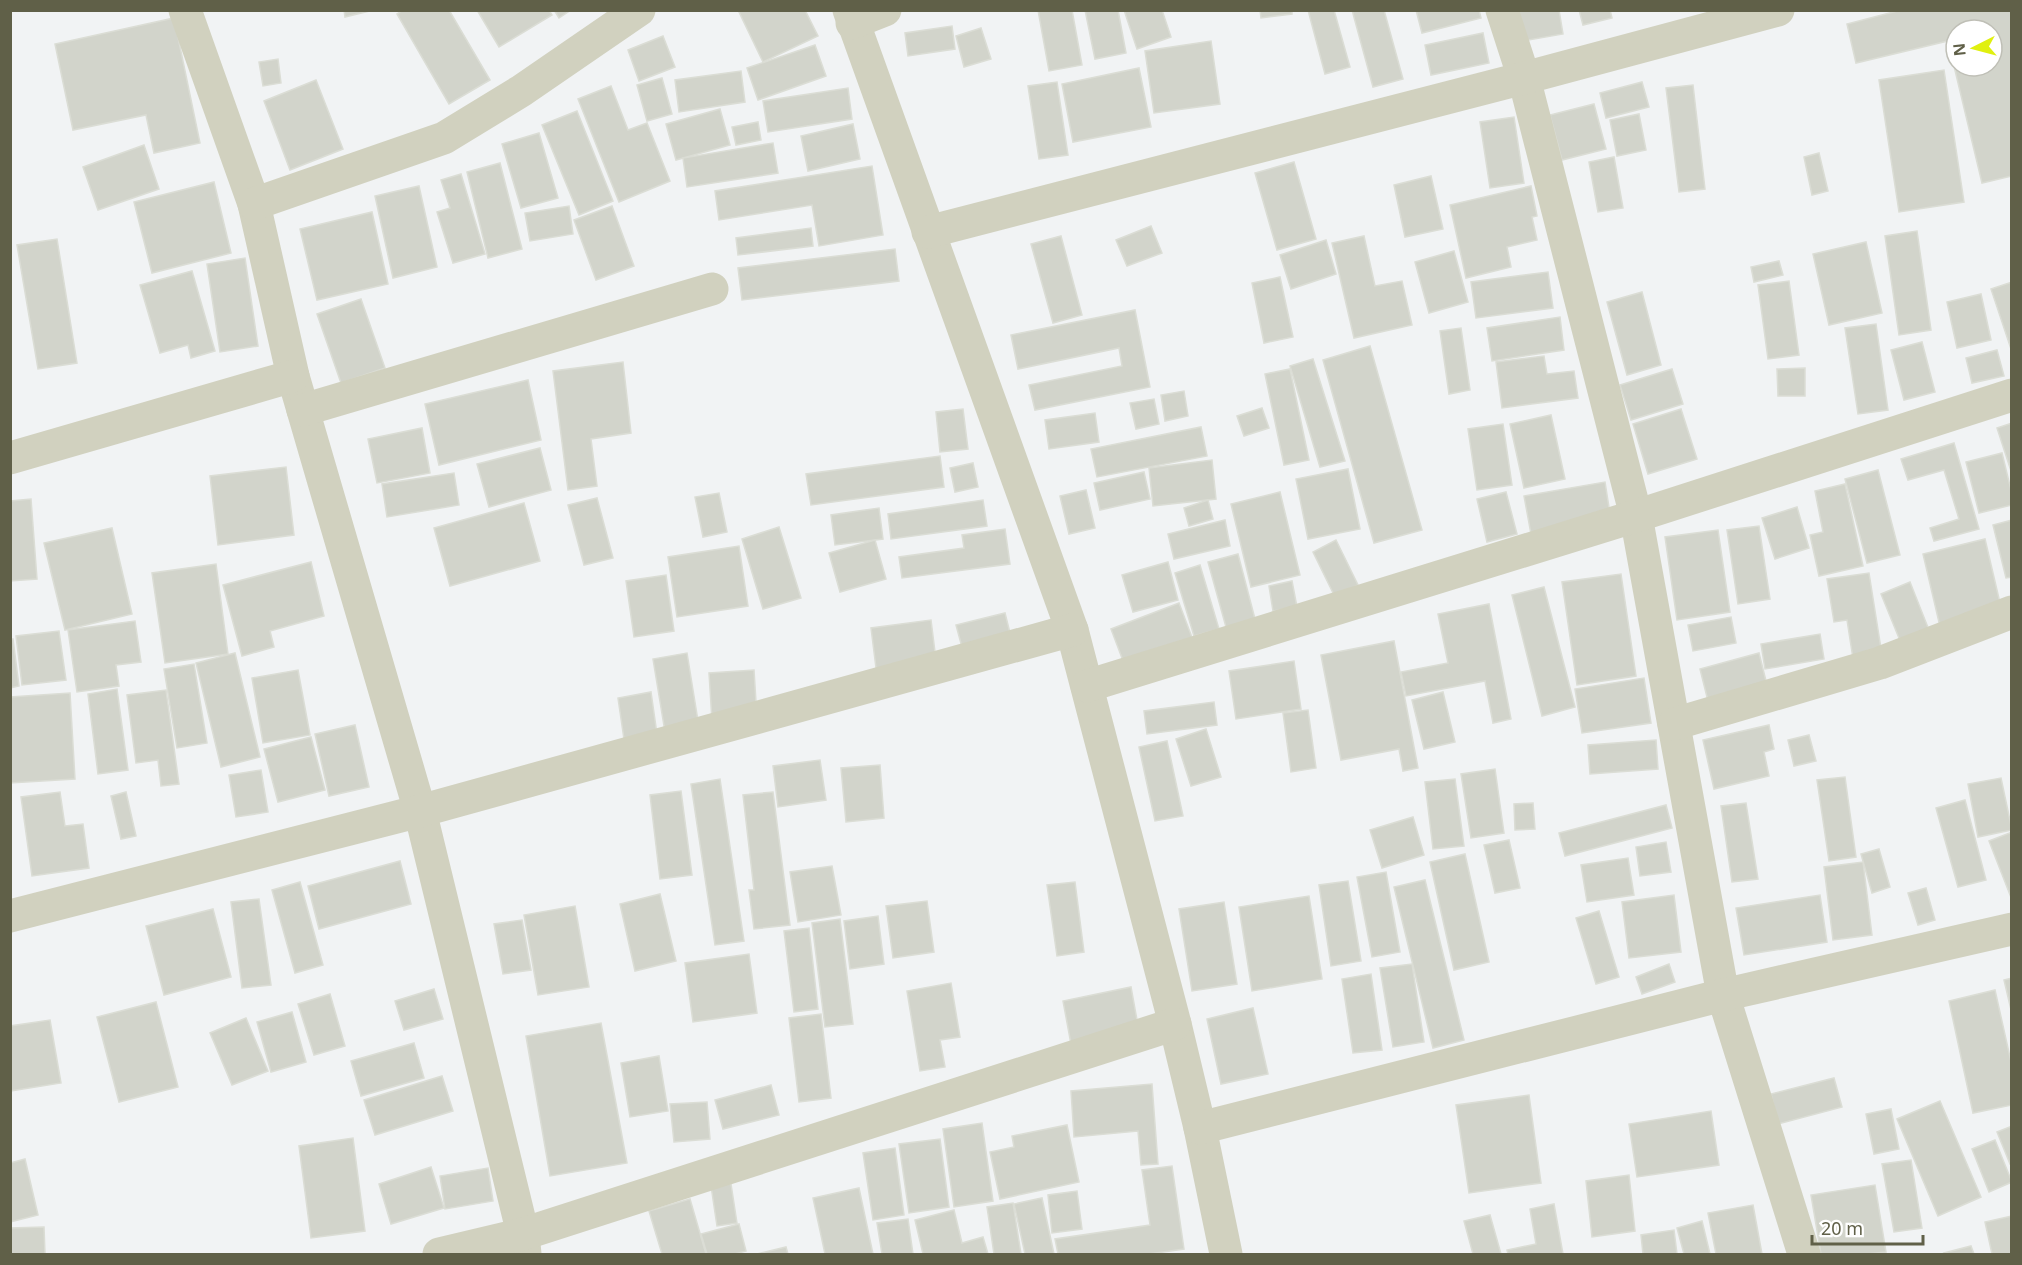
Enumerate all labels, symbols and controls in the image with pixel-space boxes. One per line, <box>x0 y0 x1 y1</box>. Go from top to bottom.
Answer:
north arrow <box>1944 18 2004 78</box>
text: N <box>1947 42 1971 57</box>
scale bar <box>1812 1208 1923 1246</box>
text: 20 m <box>1821 1216 1863 1240</box>

